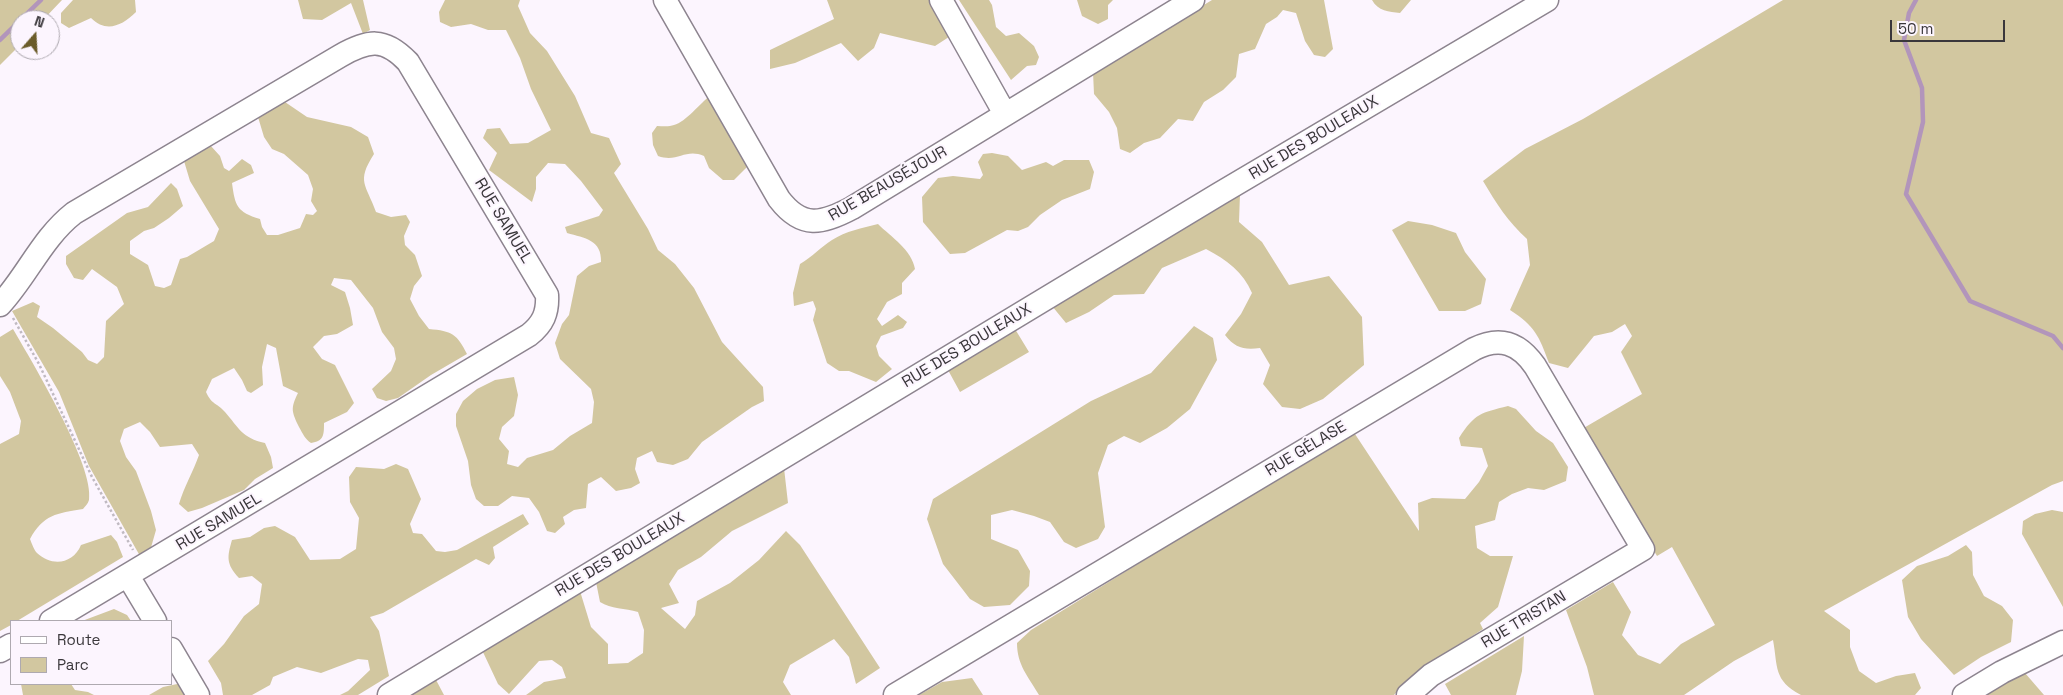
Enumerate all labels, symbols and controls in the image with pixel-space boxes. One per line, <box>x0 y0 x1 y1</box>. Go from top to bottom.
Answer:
north arrow <box>10 10 60 60</box>
scale bar <box>1893 10 2008 42</box>
text: N <box>32 12 47 32</box>
text: 50 m <box>1898 19 1933 38</box>
street label: RUE DES BOULEAUX <box>1246 92 1382 184</box>
street label: RUE BEAUSÉJOUR <box>825 142 951 226</box>
street label: RUE SAMUEL <box>470 175 536 267</box>
street label: RUE DES BOULEAUX <box>899 300 1035 392</box>
street label: RUE GÉLASE <box>1262 417 1350 481</box>
street label: RUE SAMUEL <box>173 489 265 555</box>
street label: RUE DES BOULEAUX <box>552 509 688 601</box>
street label: RUE TRISTAN <box>1478 587 1570 653</box>
legend <box>10 620 172 685</box>
text: Route <box>57 630 100 649</box>
text: Parc <box>57 655 89 674</box>

